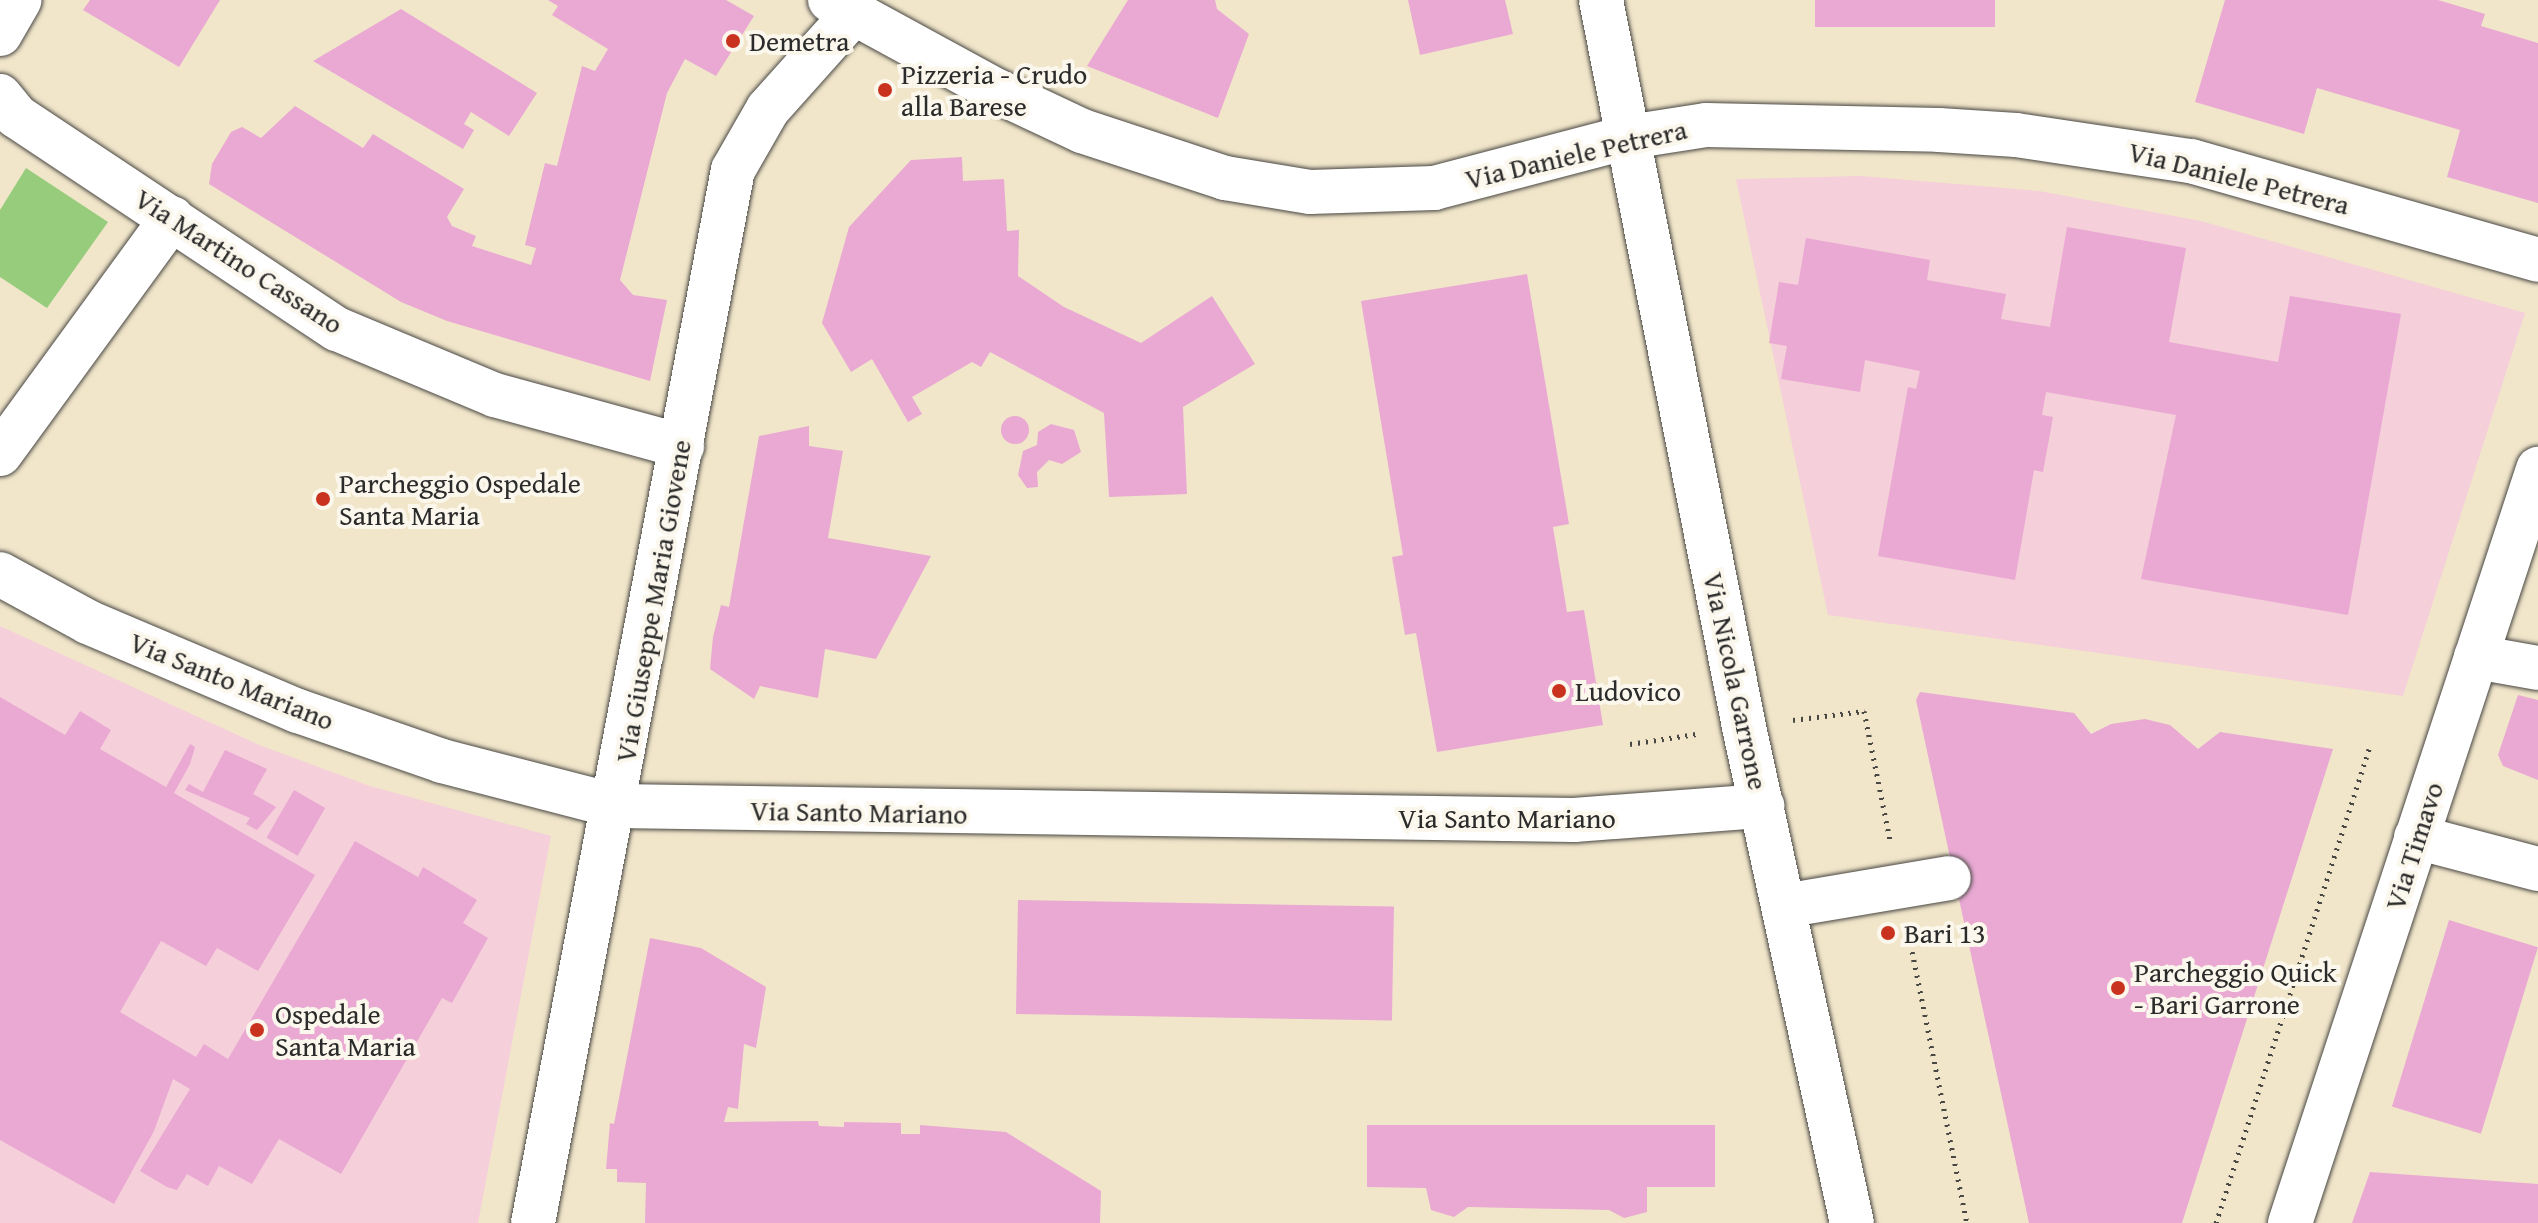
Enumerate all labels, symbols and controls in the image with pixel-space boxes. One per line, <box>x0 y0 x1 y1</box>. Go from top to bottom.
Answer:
place label: Demetra <box>749 24 850 58</box>
marker: Demetra <box>724 32 742 50</box>
place label: Pizzeria - Crudo alla Barese <box>901 57 1087 123</box>
marker: Pizzeria - Crudo alla Barese <box>876 81 894 99</box>
street label: Via Daniele Petrera <box>1462 112 1690 196</box>
street label: Via Daniele Petrera <box>2125 134 2353 222</box>
street label: Via Martino Cassano <box>129 181 349 341</box>
street label: Via Giuseppe Maria Giovene <box>608 437 698 765</box>
place label: Parcheggio Ospedale Santa Maria <box>339 466 581 532</box>
marker: Parcheggio Ospedale Santa Maria <box>314 490 332 508</box>
street label: Via Nicola Garrone <box>1697 569 1775 793</box>
street label: Via Santo Mariano <box>125 625 339 737</box>
place label: Ludovico <box>1575 674 1681 708</box>
marker: Ludovico <box>1550 682 1568 700</box>
street label: Via Timavo <box>2378 778 2450 914</box>
street label: Via Santo Mariano <box>750 793 968 831</box>
street label: Via Santo Mariano <box>1398 801 1616 835</box>
place label: Bari 13 <box>1904 916 1986 950</box>
marker: Bari 13 <box>1879 924 1897 942</box>
place label: Parcheggio Quick - Bari Garrone <box>2134 955 2337 1021</box>
marker: Parcheggio Quick - Bari Garrone <box>2109 979 2127 997</box>
place label: Ospedale Santa Maria <box>275 997 416 1063</box>
marker: Ospedale Santa Maria <box>246 1019 268 1041</box>

